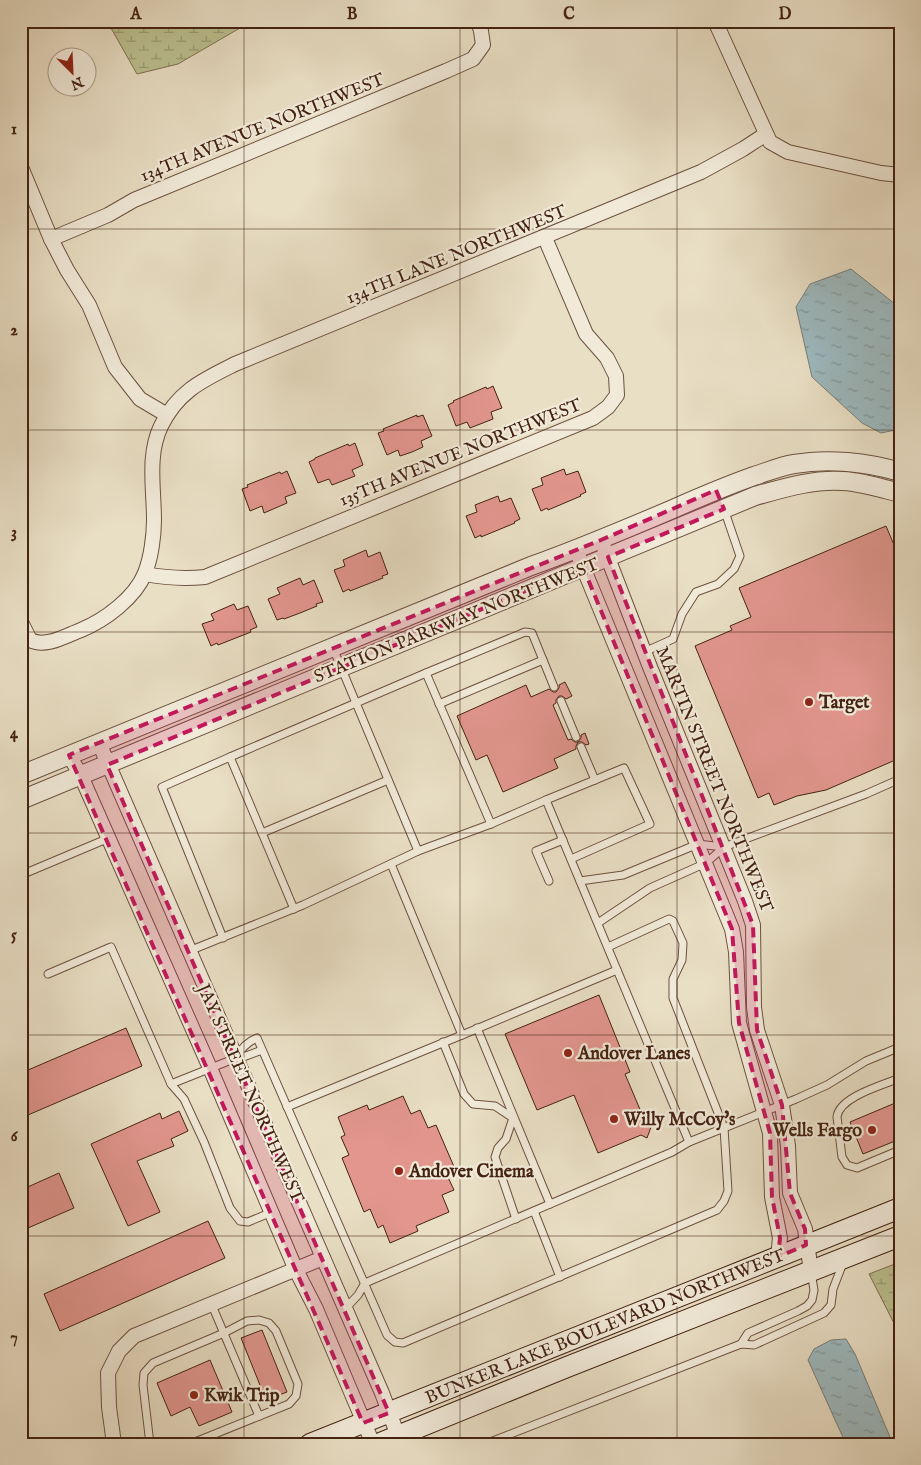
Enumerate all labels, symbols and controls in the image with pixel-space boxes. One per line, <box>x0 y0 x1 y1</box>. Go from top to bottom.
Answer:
text: A <box>130 5 143 25</box>
text: B <box>347 5 358 25</box>
text: C <box>563 5 575 25</box>
text: D <box>779 5 792 25</box>
north arrow <box>48 48 98 98</box>
street label: 134TH AVENUE NORTHWEST <box>137 69 388 188</box>
text: N <box>68 72 87 94</box>
text: 1 <box>11 120 17 140</box>
street label: 134TH LANE NORTHWEST <box>343 201 570 310</box>
text: 2 <box>10 321 18 341</box>
street label: 135TH AVENUE NORTHWEST <box>336 394 585 513</box>
text: 3 <box>11 523 17 543</box>
street label: STATION PARKWAY NORTHWEST <box>311 554 602 689</box>
street label: MARTIN STREET NORTHWEST <box>650 643 778 916</box>
place label: Target <box>818 692 870 715</box>
marker: Target <box>803 696 815 708</box>
text: 4 <box>10 724 19 744</box>
text: 5 <box>11 926 17 946</box>
street label: JAY STREET NORTHWEST <box>190 979 308 1206</box>
place label: Andover Lanes <box>577 1043 691 1066</box>
marker: Andover Lanes <box>562 1047 574 1059</box>
place label: Willy McCoy's <box>623 1109 736 1132</box>
marker: Willy McCoy's <box>608 1113 620 1125</box>
place label: Wells Fargo <box>771 1120 862 1143</box>
marker: Wells Fargo <box>866 1124 878 1136</box>
text: 6 <box>11 1127 19 1147</box>
place label: Andover Cinema <box>408 1161 535 1184</box>
marker: Andover Cinema <box>393 1165 405 1177</box>
street label: BUNKER LAKE BOULEVARD NORTHWEST <box>422 1244 789 1410</box>
text: 7 <box>10 1328 18 1348</box>
place label: Kwik Trip <box>204 1385 280 1408</box>
marker: Kwik Trip <box>188 1389 200 1401</box>

